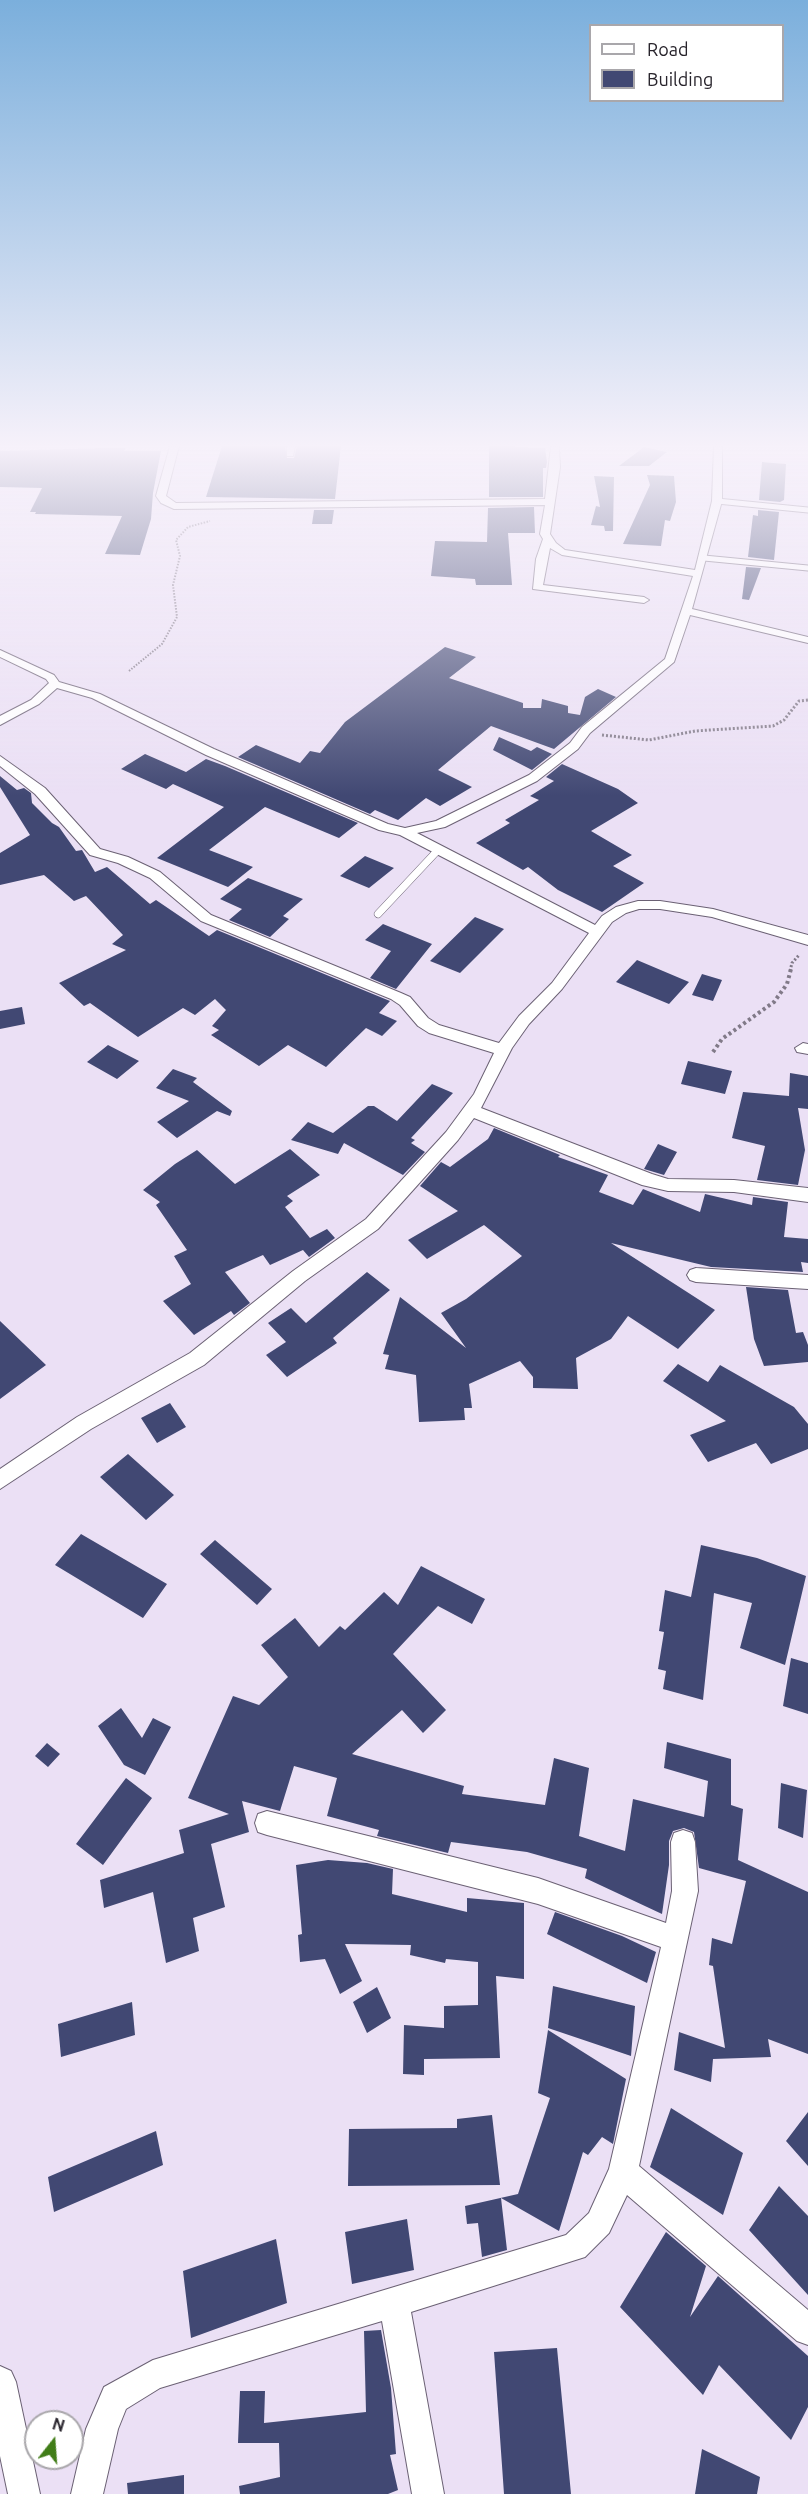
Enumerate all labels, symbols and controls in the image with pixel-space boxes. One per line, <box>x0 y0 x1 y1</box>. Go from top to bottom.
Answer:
legend <box>589 24 784 102</box>
text: Road <box>647 39 689 59</box>
text: Building <box>647 69 713 89</box>
north arrow <box>24 2410 84 2470</box>
text: N <box>50 2414 67 2435</box>

